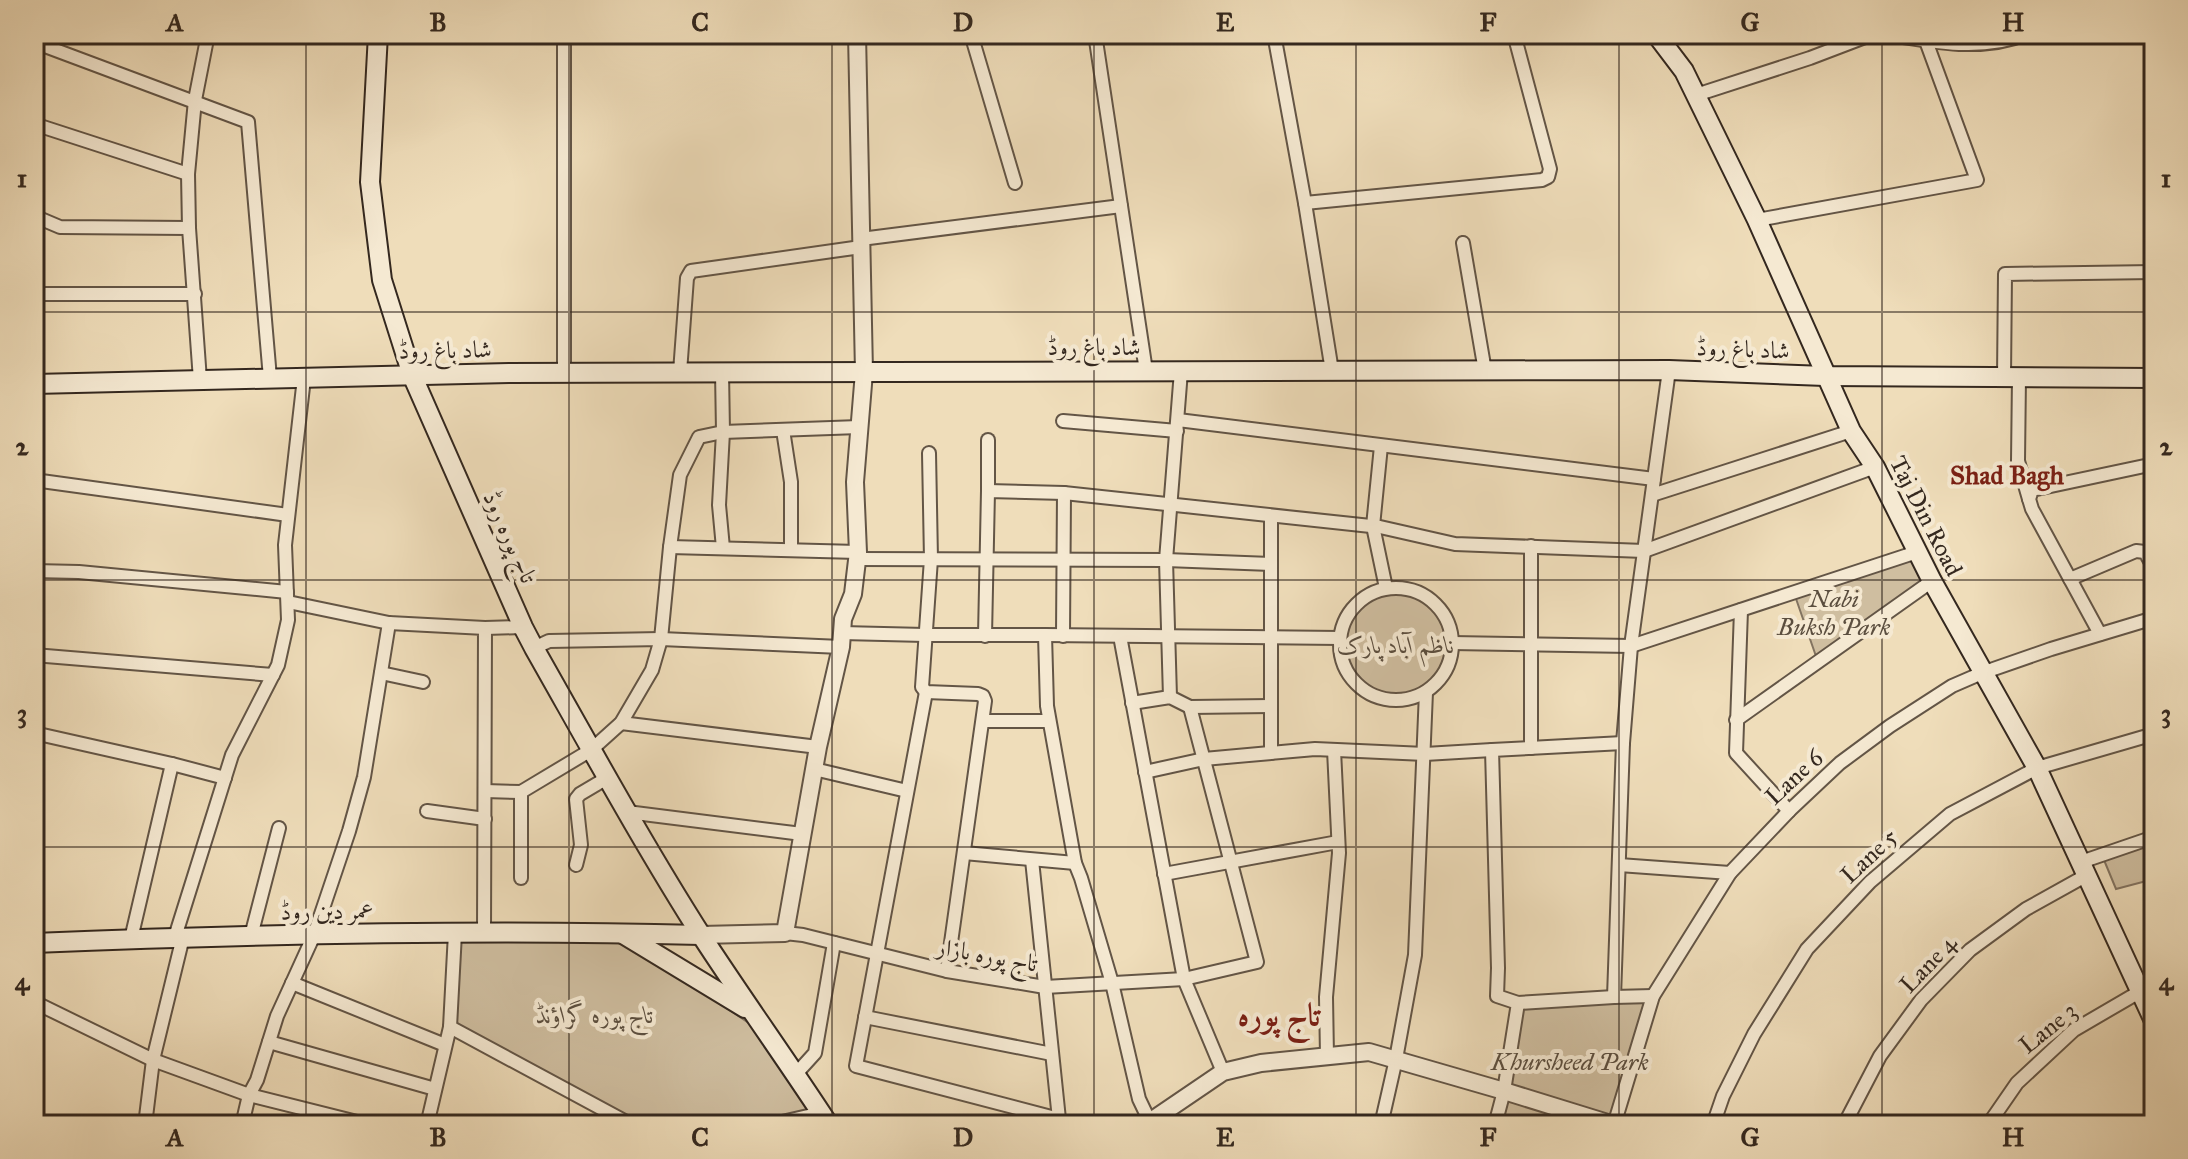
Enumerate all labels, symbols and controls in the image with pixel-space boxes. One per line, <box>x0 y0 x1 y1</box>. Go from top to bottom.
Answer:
text: A <box>164 6 184 38</box>
text: B <box>429 6 447 38</box>
text: C <box>691 6 709 38</box>
text: D <box>953 6 973 38</box>
text: E <box>1216 6 1235 38</box>
text: F <box>1480 6 1497 38</box>
text: G <box>1740 6 1760 38</box>
text: H <box>2002 6 2025 38</box>
text: 1 <box>17 162 27 194</box>
text: 1 <box>2161 162 2171 194</box>
street label: شاد باغ روڈ <box>1047 332 1141 367</box>
street label: شاد باغ روڈ <box>1696 332 1790 371</box>
street label: شاد باغ روڈ <box>398 334 492 371</box>
text: 2 <box>16 430 30 462</box>
text: 2 <box>2160 430 2174 462</box>
street label: Taj Din Road <box>1883 451 1969 581</box>
district label: Shad Bagh <box>1950 459 2064 492</box>
street label: تاج پورہ روڈ <box>471 486 544 590</box>
park label: Nabi Buksh Park <box>1777 584 1891 642</box>
park label: ناظم آباد پارک <box>1337 630 1455 667</box>
text: 3 <box>17 697 27 729</box>
text: 3 <box>2161 697 2171 729</box>
street label: Lane 6 <box>1759 742 1830 811</box>
street label: Lane 5 <box>1834 822 1904 890</box>
street label: عمر دین روڈ <box>280 895 374 927</box>
street label: Lane 4 <box>1893 928 1963 999</box>
street label: تاج پورہ بازار <box>931 931 1040 985</box>
text: 4 <box>15 965 31 997</box>
text: 4 <box>2159 965 2175 997</box>
district label: تاج پورہ <box>1237 996 1321 1044</box>
street label: Lane 3 <box>2013 996 2083 1060</box>
park label: تاج پورہ گراؤنڈ <box>536 999 654 1036</box>
park label: Khursheed Park <box>1490 1047 1649 1077</box>
text: A <box>164 1121 184 1153</box>
text: B <box>429 1121 447 1153</box>
text: C <box>691 1121 709 1153</box>
text: D <box>953 1121 973 1153</box>
text: E <box>1216 1121 1235 1153</box>
text: F <box>1480 1121 1497 1153</box>
text: G <box>1740 1121 1760 1153</box>
text: H <box>2002 1121 2025 1153</box>

